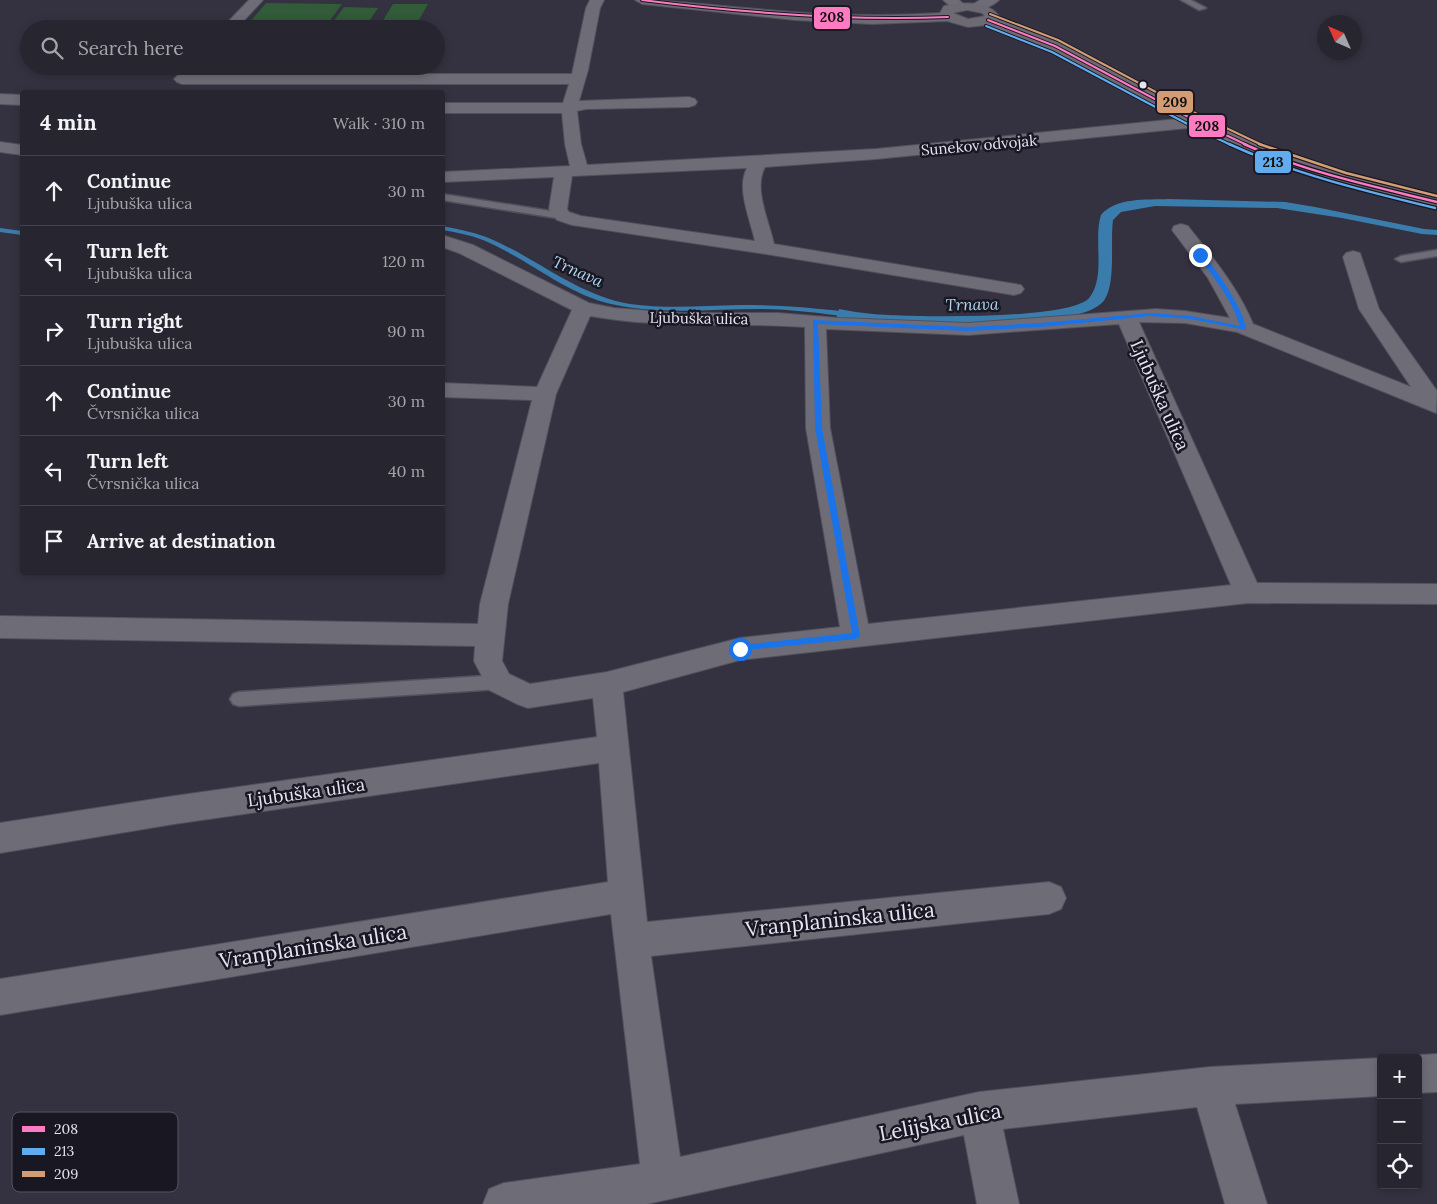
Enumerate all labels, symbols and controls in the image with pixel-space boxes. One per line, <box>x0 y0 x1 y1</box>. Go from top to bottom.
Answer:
line badge: 208 <box>813 6 851 30</box>
text: 208 <box>820 8 844 26</box>
north arrow <box>1317 15 1362 60</box>
search box <box>20 20 445 75</box>
icon: search <box>38 34 66 62</box>
text: Search here <box>78 36 184 60</box>
unlabelled marker <box>1138 80 1148 90</box>
line badge: 209 <box>1156 90 1194 114</box>
text: 209 <box>1163 93 1187 111</box>
text: 4 min <box>40 109 97 136</box>
text: Walk · 310 m <box>333 113 425 133</box>
line badge: 208 <box>1188 114 1226 138</box>
text: 208 <box>1195 117 1219 135</box>
street label: Sunekov odvojak <box>920 130 1038 160</box>
line badge: 213 <box>1254 150 1292 174</box>
text: 213 <box>1263 153 1284 171</box>
text: Continue <box>87 169 171 193</box>
icon: ahead <box>40 177 68 205</box>
text: 30 m <box>388 181 425 201</box>
text: Ljubuška ulica <box>87 193 192 213</box>
text: Turn left <box>87 239 168 263</box>
route end <box>1189 244 1212 267</box>
icon: left <box>40 247 68 275</box>
text: 120 m <box>382 251 425 271</box>
water label: Trnava <box>550 251 607 291</box>
text: Ljubuška ulica <box>87 263 192 283</box>
water label: Trnava <box>945 294 999 314</box>
street label: Ljubuška ulica <box>649 308 749 328</box>
text: Turn right <box>87 309 183 333</box>
icon: right <box>40 317 68 345</box>
text: 90 m <box>387 321 425 341</box>
text: Ljubuška ulica <box>87 333 192 353</box>
street label: Ljubuška ulica <box>1125 336 1195 454</box>
text: Continue <box>87 379 171 403</box>
icon: ahead <box>40 387 68 415</box>
text: 30 m <box>388 391 425 411</box>
text: Čvrsnička ulica <box>87 403 200 423</box>
text: Turn left <box>87 449 168 473</box>
icon: left <box>40 457 68 485</box>
text: 40 m <box>388 461 425 481</box>
text: Čvrsnička ulica <box>87 473 200 493</box>
icon: arrive <box>40 527 68 555</box>
text: Arrive at destination <box>87 529 276 553</box>
route start <box>729 638 752 661</box>
street label: Ljubuška ulica <box>246 772 366 812</box>
street label: Vranplaninska ulica <box>743 896 936 942</box>
street label: Vranplaninska ulica <box>216 918 409 974</box>
map controls <box>1377 1054 1422 1189</box>
button: + <box>1377 1054 1422 1099</box>
street label: Lelijska ulica <box>877 1097 1004 1147</box>
button: − <box>1377 1099 1422 1144</box>
legend <box>12 1112 178 1192</box>
text: 208 <box>54 1120 78 1138</box>
text: 213 <box>54 1142 75 1160</box>
button: locate <box>1377 1144 1422 1189</box>
text: 209 <box>54 1165 78 1183</box>

